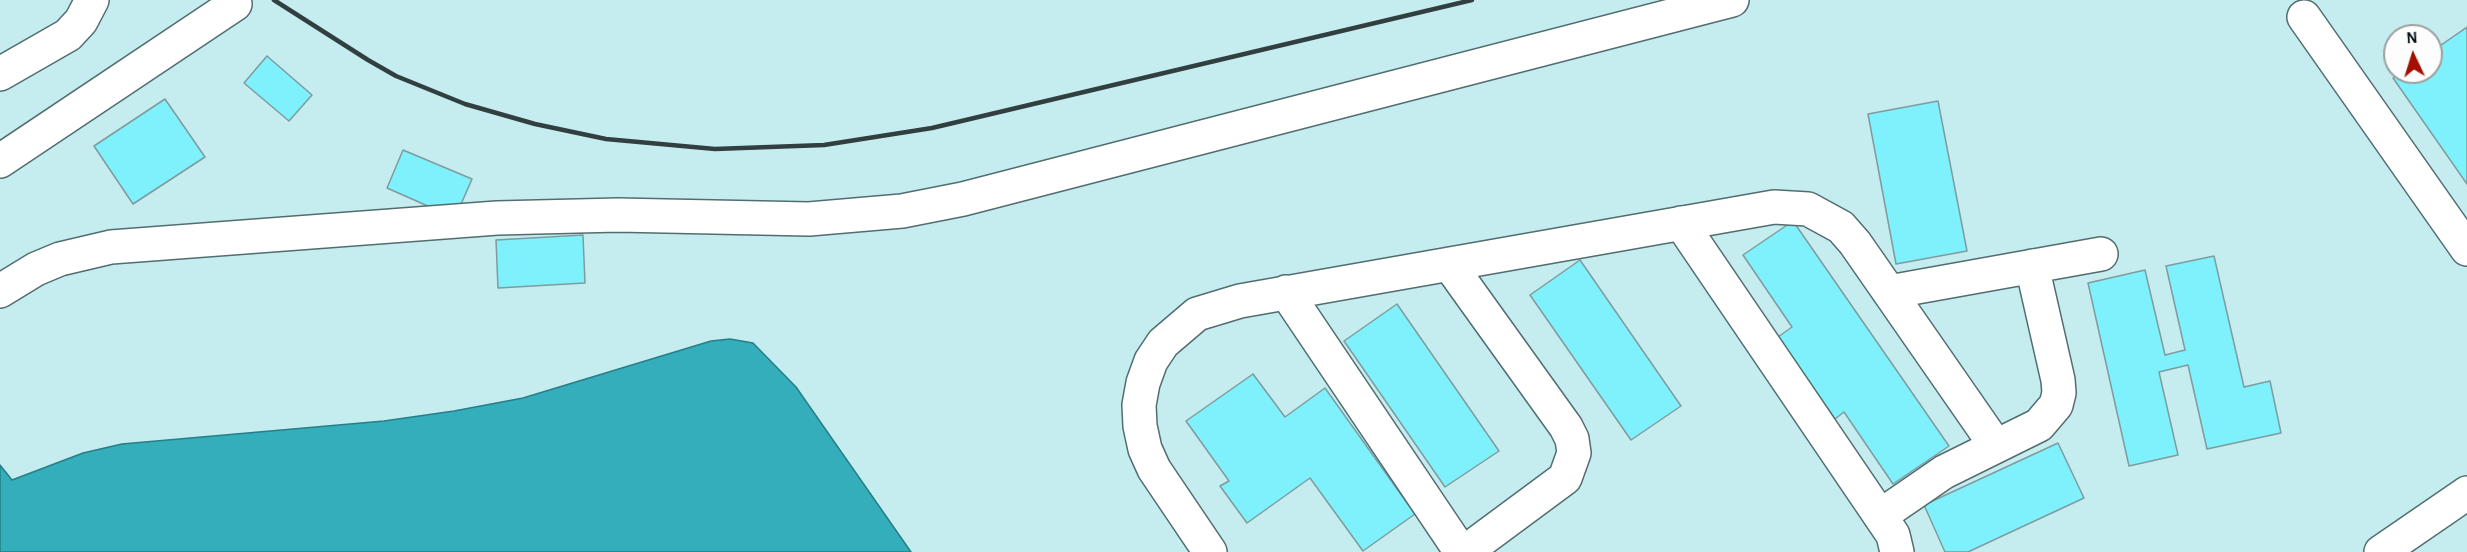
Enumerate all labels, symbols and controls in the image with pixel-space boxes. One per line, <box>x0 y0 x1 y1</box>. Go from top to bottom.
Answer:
north arrow <box>2383 24 2443 84</box>
text: N <box>2406 30 2418 46</box>

